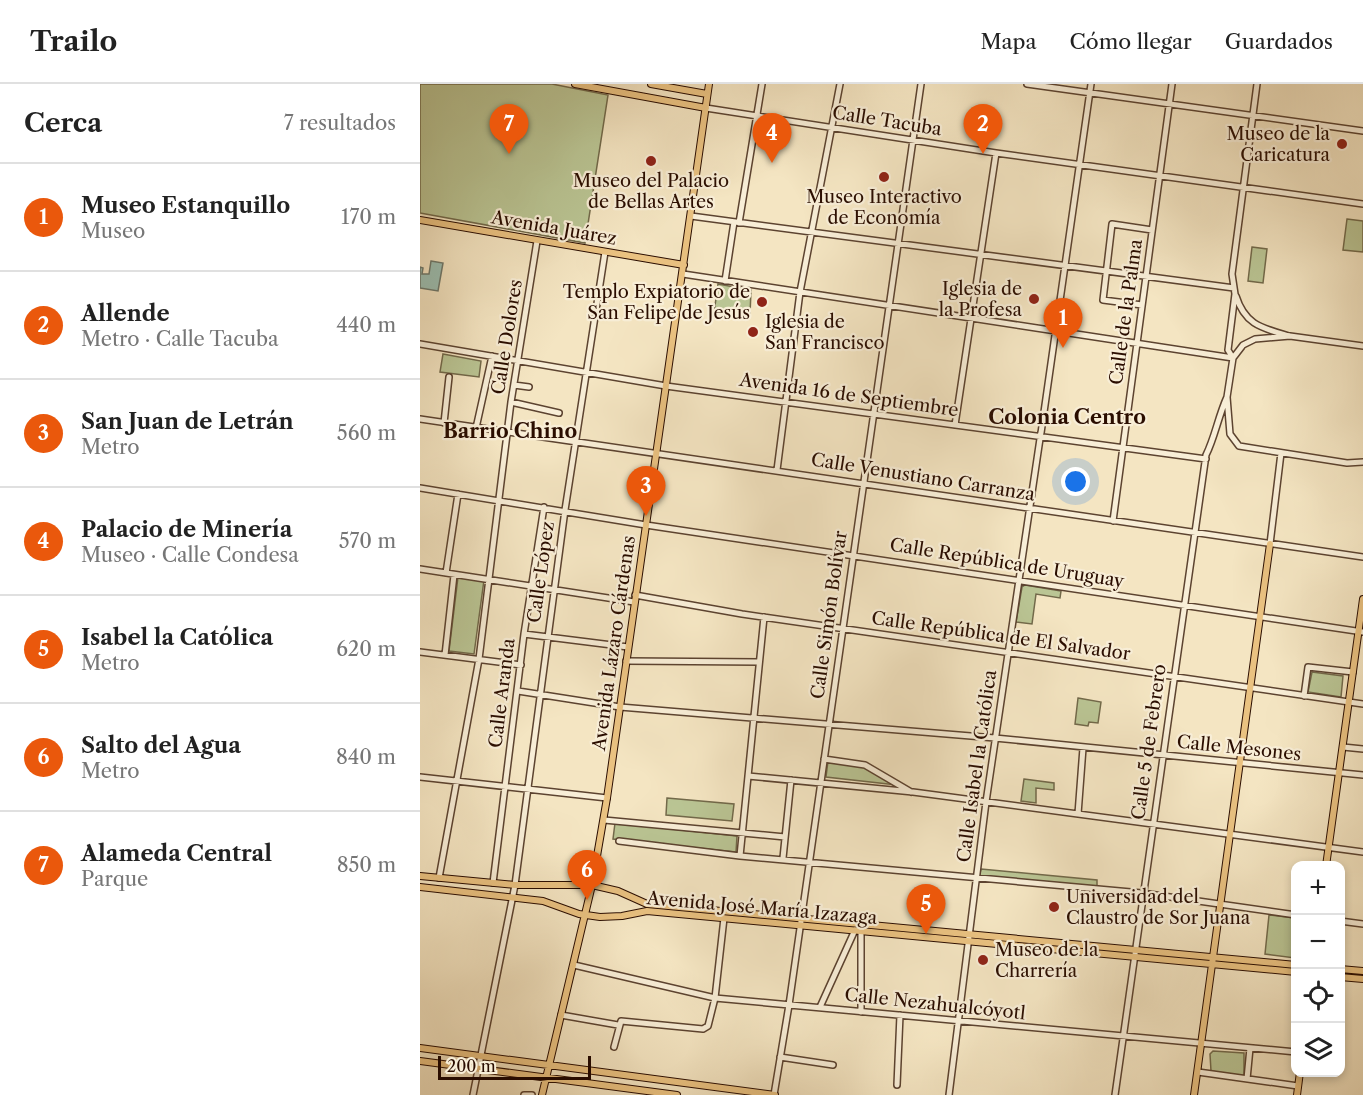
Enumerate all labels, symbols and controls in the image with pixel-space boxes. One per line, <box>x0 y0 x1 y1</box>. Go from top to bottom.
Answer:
text: Trailo <box>30 24 117 58</box>
text: Mapa <box>980 29 1037 54</box>
text: Cómo llegar <box>1070 29 1192 54</box>
text: Guardados <box>1225 29 1333 54</box>
street label: Calle Tacuba <box>831 101 944 141</box>
pin: 7 <box>490 104 529 154</box>
pin: 2 <box>964 104 1002 154</box>
text: Cerca <box>24 107 102 139</box>
text: 7 resultados <box>284 111 396 135</box>
pin: 4 <box>752 113 792 163</box>
place label: Museo de la Caricatura <box>1227 123 1331 166</box>
marker: Museo de la Caricatura <box>1335 137 1349 151</box>
marker: Museo del Palacio de Bellas Artes <box>644 154 658 168</box>
place label: Museo del Palacio de Bellas Artes <box>573 170 729 213</box>
marker: Museo Interactivo de Economía <box>877 170 891 184</box>
place label: Museo Interactivo de Economía <box>806 186 962 229</box>
text: Museo Estanquillo <box>81 192 290 219</box>
text: 1 <box>39 205 48 229</box>
text: 170 m <box>341 205 396 229</box>
street label: Avenida Juárez <box>489 206 618 250</box>
text: Museo <box>81 219 145 243</box>
street label: Calle de la Palma <box>1105 237 1147 386</box>
street label: Calle Dolores <box>487 278 527 396</box>
place label: Iglesia de la Profesa <box>939 278 1022 321</box>
place label: Templo Expiatorio de San Felipe de Jesús <box>563 281 750 324</box>
marker: Iglesia de la Profesa <box>1027 292 1041 306</box>
marker: Templo Expiatorio de San Felipe de Jesús <box>755 295 769 309</box>
pin: 1 <box>1044 298 1082 348</box>
text: Allende <box>81 300 170 327</box>
place label: Iglesia de San Francisco <box>765 311 884 354</box>
text: 2 <box>38 313 49 337</box>
text: 440 m <box>336 313 396 337</box>
marker: Iglesia de San Francisco <box>746 325 760 339</box>
text: Metro · Calle Tacuba <box>81 327 279 351</box>
street label: Avenida 16 de Septiembre <box>737 369 960 421</box>
district label: Colonia Centro <box>988 405 1146 429</box>
text: San Juan de Letrán <box>81 408 294 435</box>
district label: Barrio Chino <box>443 419 577 443</box>
text: 3 <box>38 421 49 445</box>
text: 560 m <box>337 421 396 445</box>
text: Metro <box>81 435 139 459</box>
street label: Calle Venustiano Carranza <box>810 448 1037 506</box>
pin: 3 <box>626 466 666 516</box>
your location <box>1061 467 1090 496</box>
text: Palacio de Minería <box>81 516 292 543</box>
street label: Calle López <box>523 520 559 624</box>
text: 4 <box>38 529 49 553</box>
text: 570 m <box>339 529 396 553</box>
street label: Calle Simón Bolívar <box>806 529 852 701</box>
street label: Avenida Lázaro Cárdenas <box>588 534 640 753</box>
street label: Calle República de Uruguay <box>888 534 1127 593</box>
text: Museo · Calle Condesa <box>81 543 299 567</box>
street label: Calle República de El Salvador <box>870 607 1132 665</box>
text: Isabel la Católica <box>81 624 273 651</box>
street label: Calle Aranda <box>484 636 520 749</box>
text: 5 <box>38 637 49 661</box>
text: 620 m <box>336 637 396 661</box>
text: Metro <box>81 651 139 675</box>
street label: Calle 5 de Febrero <box>1127 663 1171 821</box>
street label: Calle Isabel la Católica <box>953 668 1001 864</box>
street label: Calle Mesones <box>1176 731 1302 765</box>
text: Salto del Agua <box>81 732 241 759</box>
text: 6 <box>38 745 49 769</box>
text: 840 m <box>336 745 396 769</box>
text: Metro <box>81 759 139 783</box>
text: Alameda Central <box>81 840 272 867</box>
pin: 6 <box>568 850 606 900</box>
text: 7 <box>38 853 49 877</box>
text: 850 m <box>337 853 396 877</box>
map controls <box>1291 861 1345 1077</box>
button: + <box>1291 861 1345 915</box>
text: Parque <box>81 867 148 891</box>
pin: 5 <box>906 884 946 934</box>
place label: Universidad del Claustro de Sor Juana <box>1066 886 1251 929</box>
street label: Avenida José María Izazaga <box>645 887 879 929</box>
marker: Universidad del Claustro de Sor Juana <box>1047 900 1061 914</box>
button: − <box>1291 915 1345 969</box>
place label: Museo de la Charrería <box>995 939 1099 982</box>
marker: Museo de la Charrería <box>976 953 990 967</box>
button: locate <box>1291 969 1345 1023</box>
street label: Calle Nezahualcóyotl <box>844 984 1026 1024</box>
button: layers <box>1291 1023 1345 1077</box>
scale bar <box>438 1053 591 1080</box>
text: 200 m <box>447 1056 496 1076</box>

